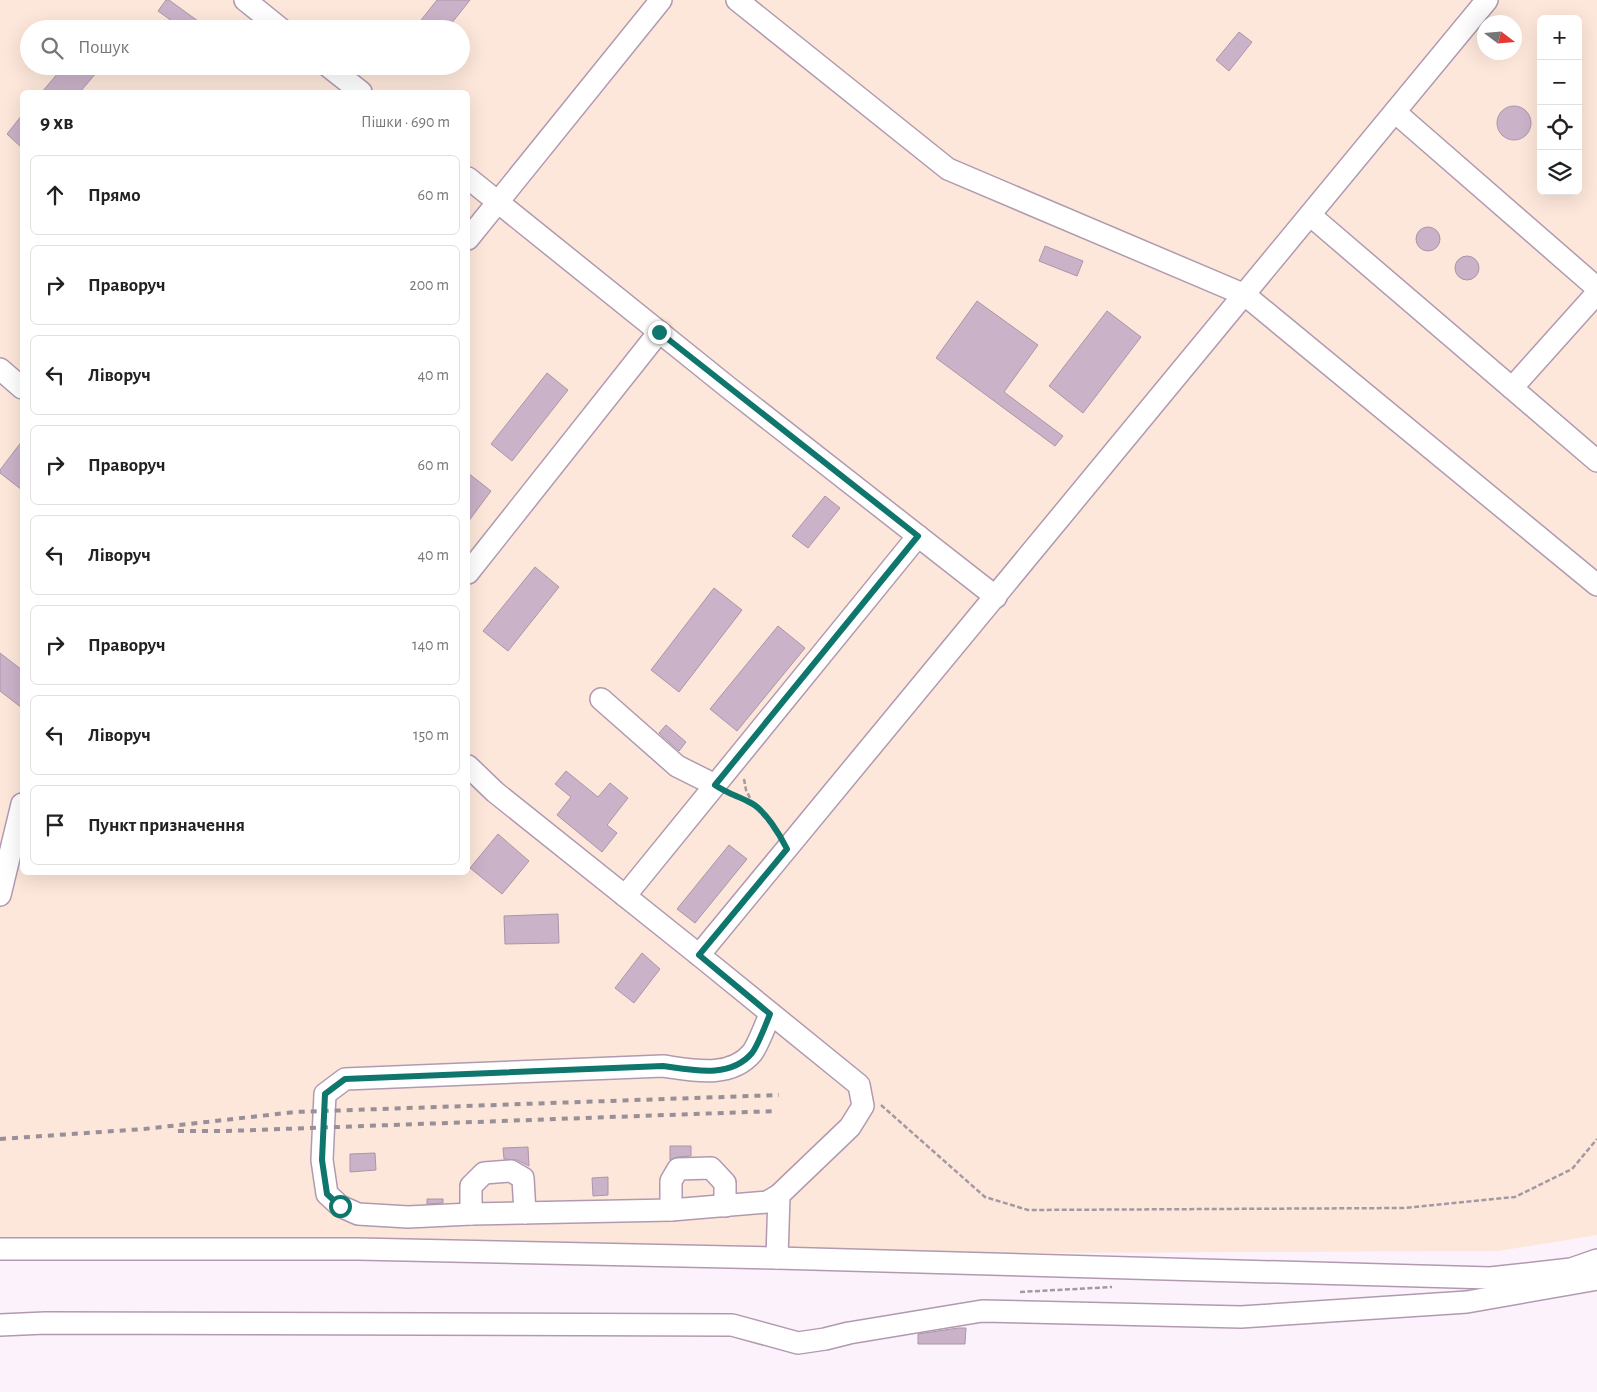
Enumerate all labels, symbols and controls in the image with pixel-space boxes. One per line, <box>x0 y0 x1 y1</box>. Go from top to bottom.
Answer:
north arrow <box>1477 15 1522 60</box>
map controls <box>1537 15 1582 195</box>
button: + <box>1537 15 1582 60</box>
search box <box>20 20 470 75</box>
icon: search <box>38 34 66 62</box>
text: Пошук <box>78 38 129 57</box>
button: − <box>1537 60 1582 105</box>
button: locate <box>1537 105 1582 150</box>
text: 9 хв <box>40 112 73 133</box>
text: Пішки · 690 m <box>361 114 450 130</box>
button: layers <box>1537 150 1582 195</box>
icon: ahead <box>41 181 69 209</box>
text: Прямо <box>88 186 141 205</box>
text: 60 m <box>418 187 449 203</box>
icon: right <box>41 271 69 299</box>
text: Праворуч <box>88 276 166 295</box>
text: 200 m <box>409 277 449 293</box>
route end <box>648 321 671 344</box>
icon: left <box>41 361 69 389</box>
text: Ліворуч <box>88 366 151 385</box>
text: 40 m <box>417 367 449 383</box>
icon: right <box>41 451 69 479</box>
text: Праворуч <box>88 456 166 475</box>
text: 60 m <box>418 457 449 473</box>
icon: left <box>41 541 69 569</box>
text: Ліворуч <box>88 546 151 565</box>
text: 40 m <box>417 547 449 563</box>
icon: right <box>41 631 69 659</box>
text: Праворуч <box>88 636 166 655</box>
text: 140 m <box>412 637 449 653</box>
icon: left <box>41 721 69 749</box>
text: Ліворуч <box>88 726 151 745</box>
text: 150 m <box>413 727 449 743</box>
icon: arrive <box>41 811 69 839</box>
text: Пункт призначення <box>88 816 245 835</box>
route start <box>329 1195 352 1218</box>

